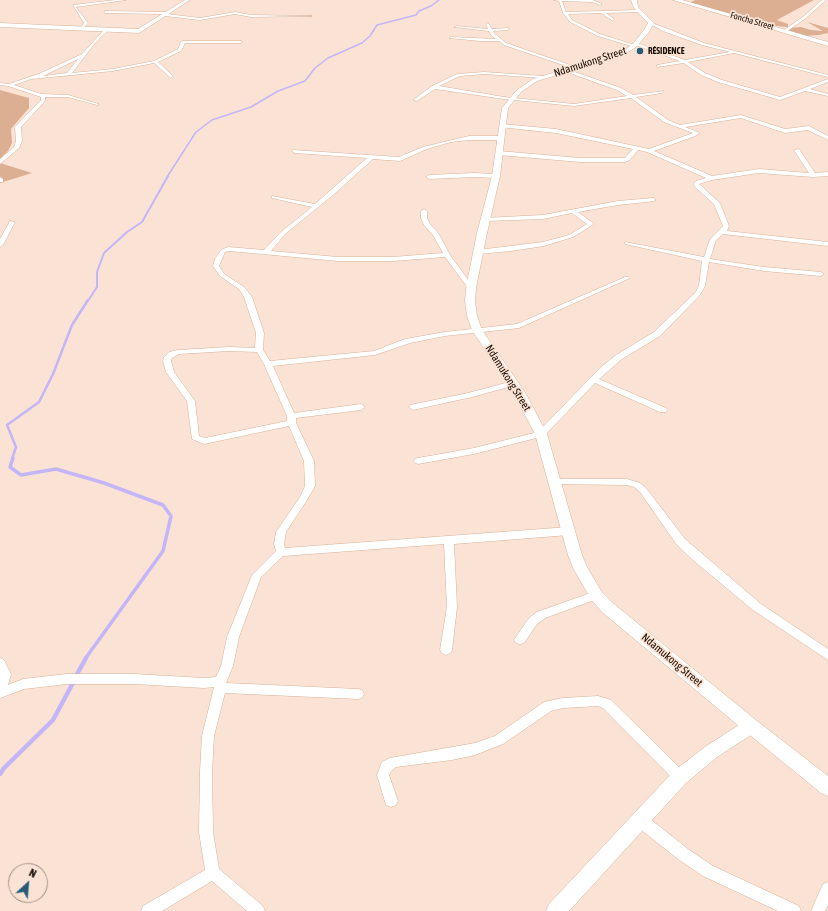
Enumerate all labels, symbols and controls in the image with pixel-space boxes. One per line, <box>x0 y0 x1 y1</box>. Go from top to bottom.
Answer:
street label: Foncha Street <box>729 10 775 32</box>
street label: Ndamukong Street <box>552 44 628 80</box>
marker: RÉSIDENCE <box>635 46 645 56</box>
place label: RÉSIDENCE <box>648 46 684 56</box>
street label: Ndamukong Street <box>482 342 534 414</box>
street label: Ndamukong Street <box>639 631 705 689</box>
north arrow <box>8 863 48 903</box>
text: N <box>27 866 38 880</box>

